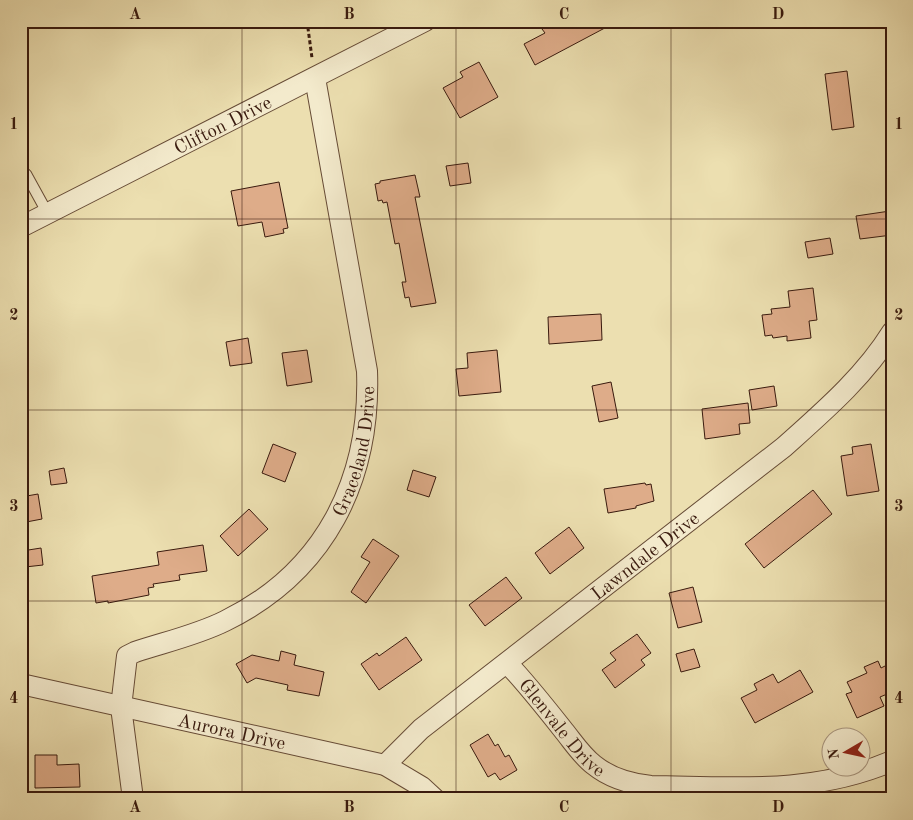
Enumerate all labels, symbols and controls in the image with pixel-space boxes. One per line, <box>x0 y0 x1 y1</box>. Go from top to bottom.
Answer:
text: A <box>129 7 141 23</box>
text: B <box>343 7 355 23</box>
text: C <box>559 7 569 23</box>
text: D <box>772 7 784 23</box>
street label: Clifton Drive <box>172 94 275 159</box>
text: 1 <box>9 117 19 133</box>
text: 1 <box>894 117 904 133</box>
text: 2 <box>9 308 19 324</box>
text: 2 <box>894 308 904 324</box>
street label: Graceland Drive <box>331 386 379 520</box>
text: 3 <box>9 499 19 515</box>
text: 3 <box>894 499 904 515</box>
street label: Lawndale Drive <box>589 510 704 605</box>
street label: Glenvale Drive <box>514 676 607 782</box>
text: 4 <box>9 691 19 707</box>
text: 4 <box>894 691 904 707</box>
street label: Aurora Drive <box>175 712 287 755</box>
north arrow <box>820 728 870 778</box>
text: N <box>826 747 842 760</box>
text: A <box>129 800 141 816</box>
text: B <box>343 800 355 816</box>
text: C <box>559 800 569 816</box>
text: D <box>772 800 784 816</box>

